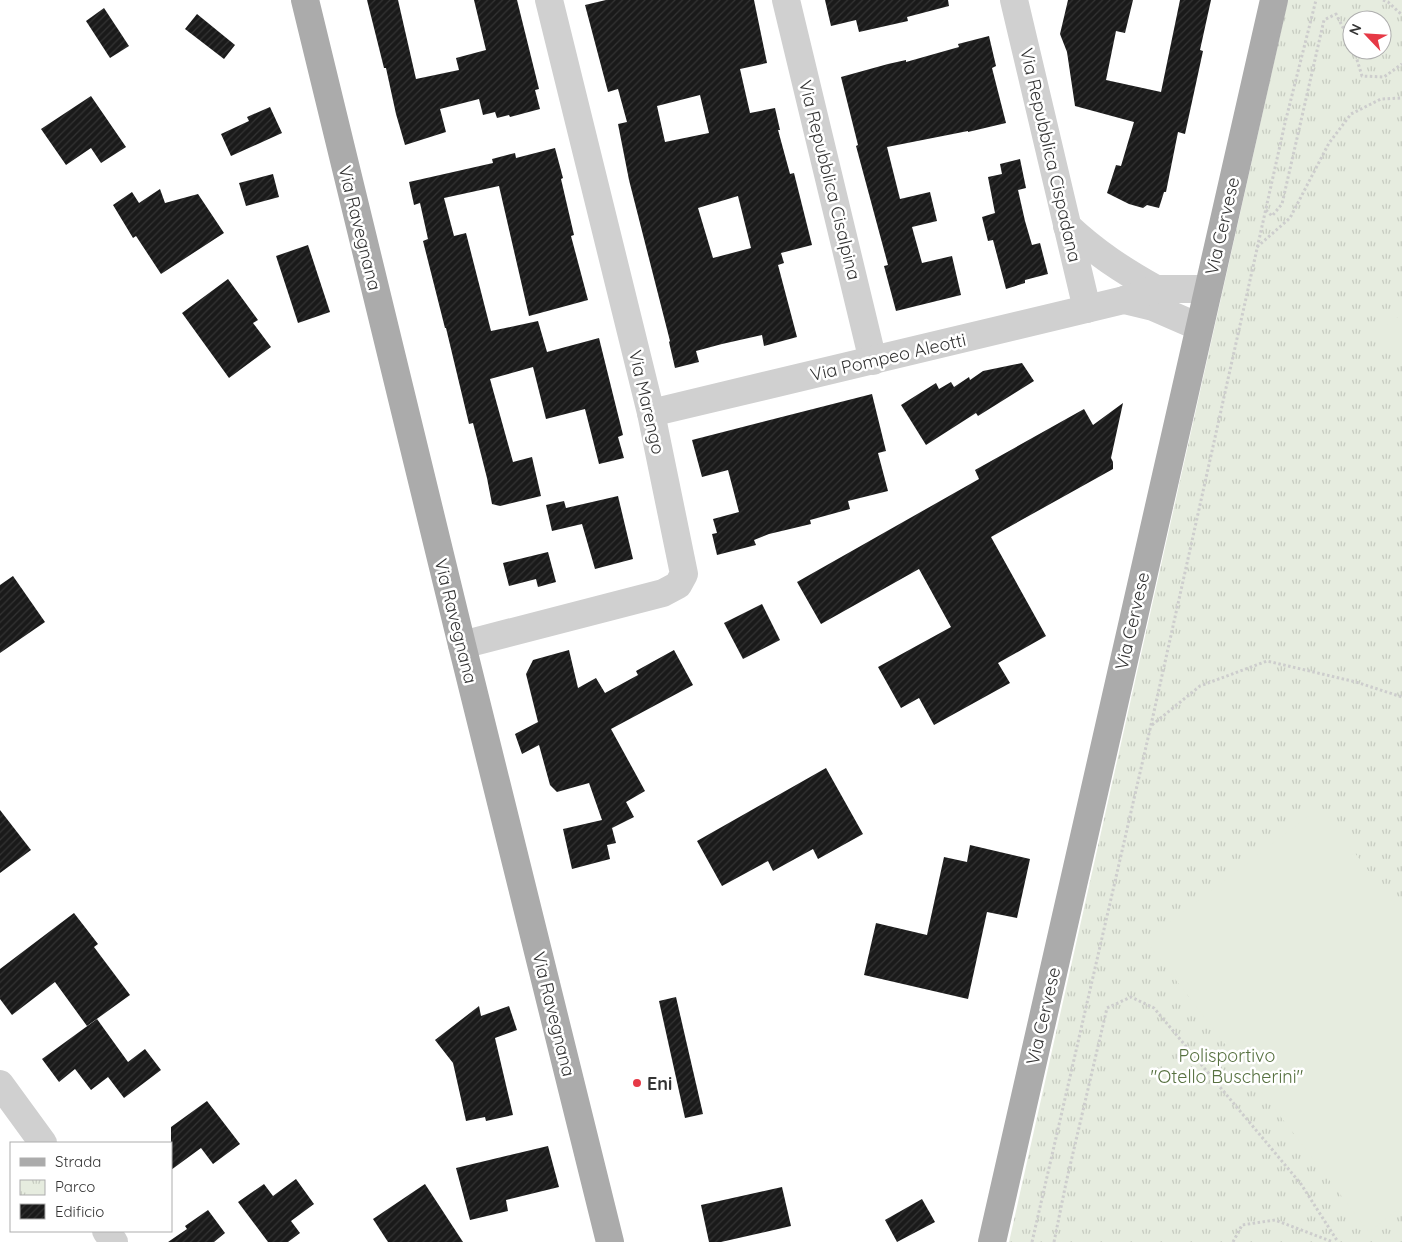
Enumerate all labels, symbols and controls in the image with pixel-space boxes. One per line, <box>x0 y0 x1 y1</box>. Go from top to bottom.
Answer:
north arrow <box>1342 10 1392 60</box>
text: N <box>1345 21 1366 38</box>
street label: Via Repubblica Cispadana <box>1015 46 1087 264</box>
street label: Via Repubblica Cisalpina <box>794 78 866 282</box>
street label: Via Ravegnana <box>333 163 387 293</box>
street label: Via Cervese <box>1200 175 1244 277</box>
street label: Via Pompeo Aleotti <box>808 328 968 386</box>
street label: Via Marengo <box>624 348 670 456</box>
street label: Via Ravegnana <box>429 556 483 686</box>
street label: Via Cervese <box>1110 570 1154 672</box>
street label: Via Ravegnana <box>527 949 581 1079</box>
street label: Via Cervese <box>1021 965 1065 1067</box>
park label: Polisportivo "Otello Buscherini" <box>1151 1044 1304 1088</box>
place label: Eni <box>647 1072 672 1095</box>
marker: Eni <box>631 1077 643 1089</box>
legend <box>10 1142 172 1232</box>
text: Strada <box>55 1152 101 1171</box>
text: Parco <box>55 1177 95 1196</box>
text: Edificio <box>55 1202 104 1221</box>

